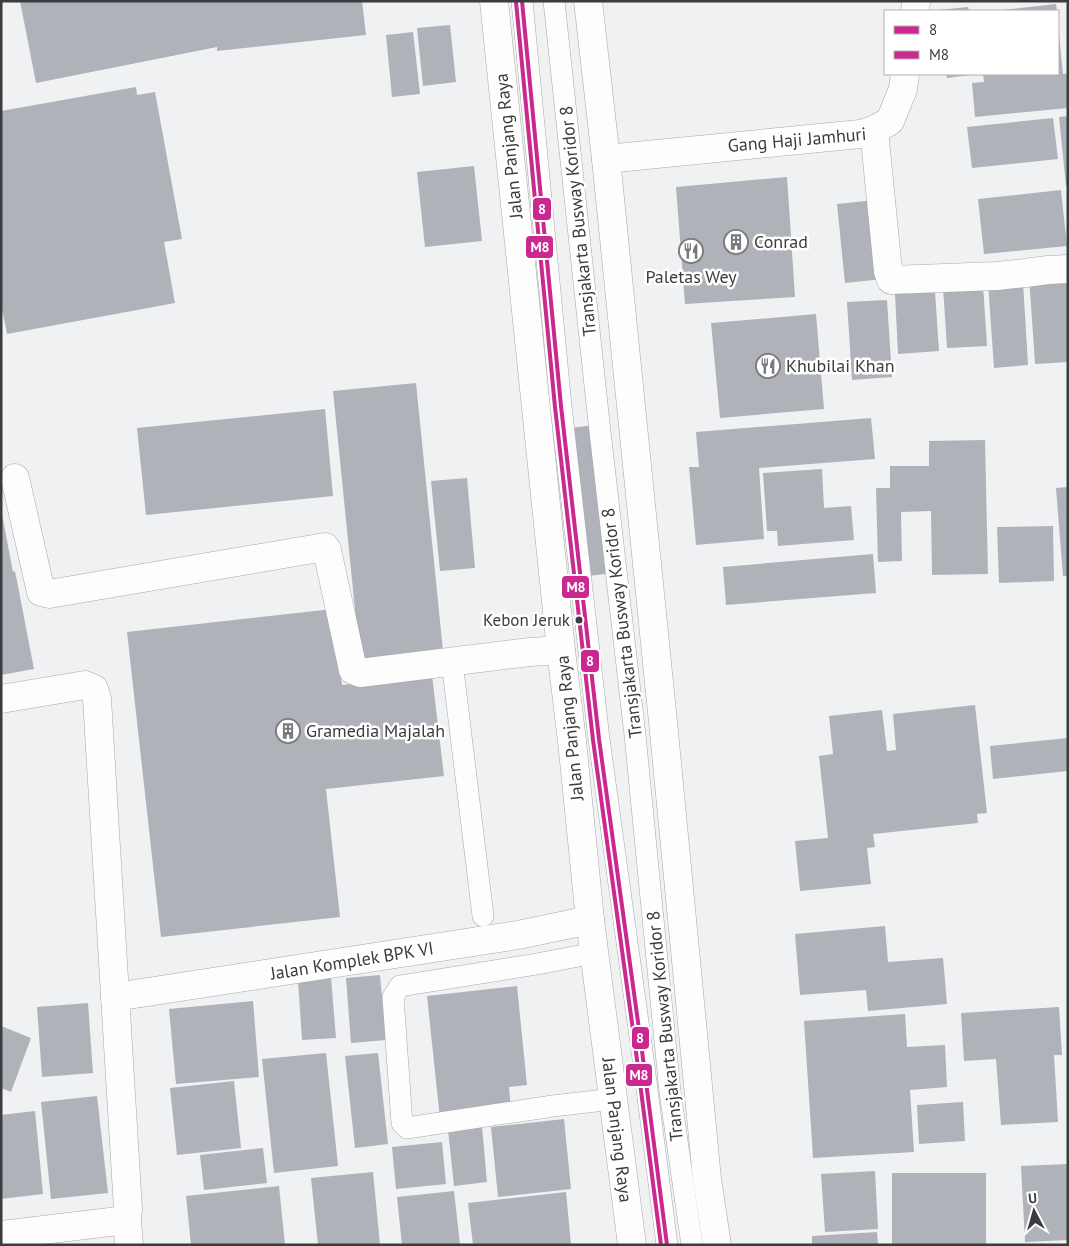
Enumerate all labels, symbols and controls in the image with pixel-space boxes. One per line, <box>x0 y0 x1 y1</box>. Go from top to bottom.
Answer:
legend <box>884 10 1059 75</box>
text: 8 <box>929 20 937 39</box>
text: M8 <box>929 45 949 64</box>
street label: Jalan Panjang Raya <box>489 72 528 221</box>
street label: Transjakarta Busway Koridor 8 <box>554 105 601 337</box>
street label: Gang Haji Jamhuri <box>727 122 867 157</box>
line badge: 8 <box>532 197 552 221</box>
text: 8 <box>538 200 546 218</box>
building icon: Conrad <box>723 229 749 255</box>
place label: Conrad <box>754 230 808 253</box>
line badge: M8 <box>525 235 554 259</box>
text: M8 <box>530 238 550 256</box>
restaurant icon: Paletas Wey <box>678 238 704 264</box>
place label: Paletas Wey <box>645 265 737 288</box>
restaurant icon: Khubilai Khan <box>755 353 781 379</box>
place label: Khubilai Khan <box>786 354 895 377</box>
street label: Transjakarta Busway Koridor 8 <box>596 507 647 739</box>
line badge: M8 <box>561 575 590 599</box>
text: M8 <box>566 578 586 596</box>
place label: Kebon Jeruk <box>483 609 570 631</box>
marker: Kebon Jeruk <box>574 615 584 625</box>
line badge: 8 <box>580 649 600 673</box>
text: 8 <box>586 652 594 670</box>
street label: Jalan Panjang Raya <box>550 654 589 803</box>
building icon: Gramedia Majalah <box>275 718 301 744</box>
place label: Gramedia Majalah <box>306 719 445 742</box>
street label: Transjakarta Busway Koridor 8 <box>641 910 688 1142</box>
street label: Jalan Komplek BPK VI <box>268 936 435 985</box>
line badge: 8 <box>631 1026 650 1050</box>
text: 8 <box>636 1029 644 1047</box>
street label: Jalan Panjang Raya <box>597 1055 638 1204</box>
line badge: M8 <box>625 1063 653 1087</box>
text: M8 <box>629 1066 649 1084</box>
north arrow <box>1009 1186 1059 1236</box>
text: U <box>1027 1189 1038 1207</box>

